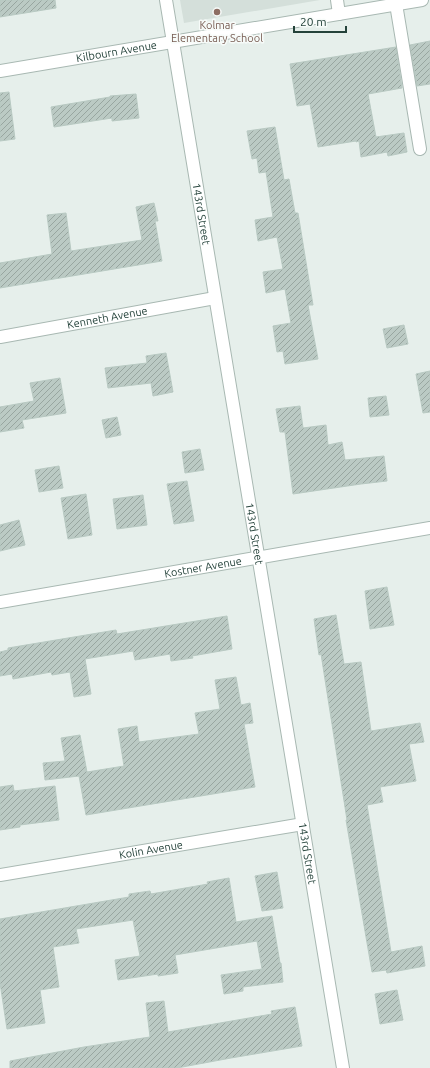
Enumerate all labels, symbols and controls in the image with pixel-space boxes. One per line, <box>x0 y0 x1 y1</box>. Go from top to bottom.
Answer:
marker: Kolmar Elementary School <box>212 7 222 17</box>
scale bar <box>294 8 346 34</box>
text: 20 m <box>300 15 327 28</box>
place label: Kolmar Elementary School <box>171 19 263 44</box>
street label: Kilbourn Avenue <box>75 39 158 64</box>
street label: 143rd Street <box>190 182 213 247</box>
street label: Kenneth Avenue <box>66 304 148 331</box>
street label: 143rd Street <box>243 502 266 566</box>
street label: Kostner Avenue <box>163 555 243 580</box>
street label: 143rd Street <box>296 822 319 886</box>
street label: Kolin Avenue <box>118 838 184 861</box>

